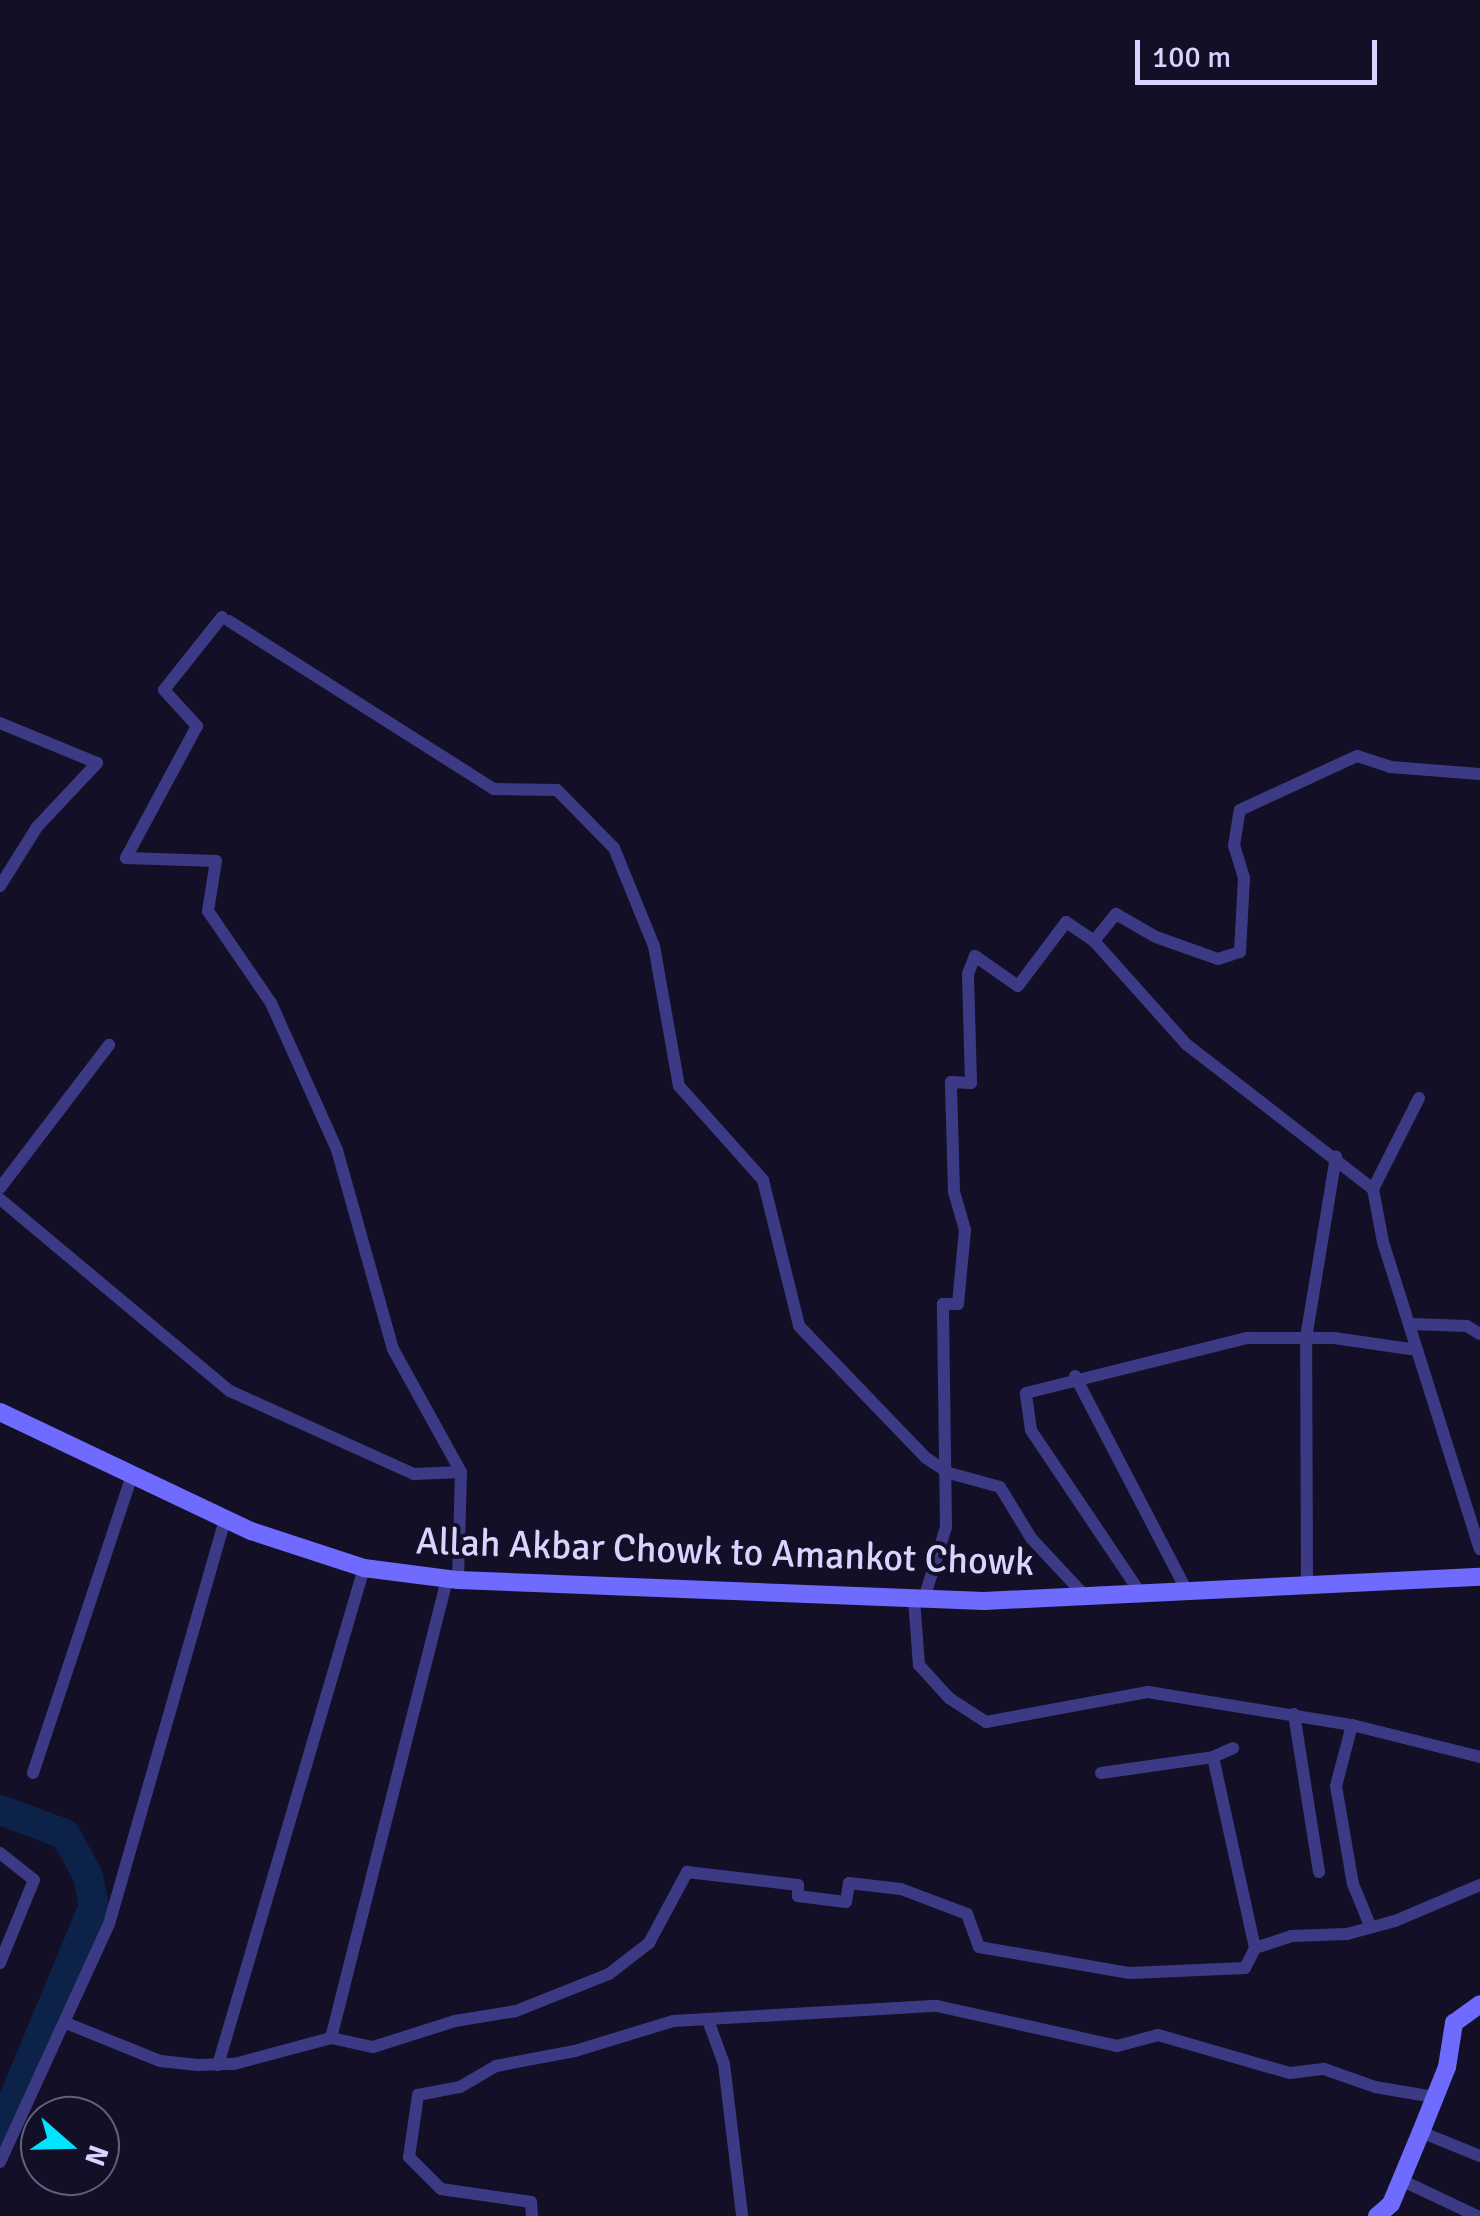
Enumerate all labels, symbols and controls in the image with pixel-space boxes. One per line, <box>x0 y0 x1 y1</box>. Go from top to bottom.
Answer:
scale bar <box>1140 20 1382 82</box>
text: 100 m <box>1152 39 1231 76</box>
street label: Allah Akbar Chowk to Amankot Chowk <box>415 1518 1035 1586</box>
north arrow <box>20 2096 120 2196</box>
text: N <box>77 2141 116 2171</box>

